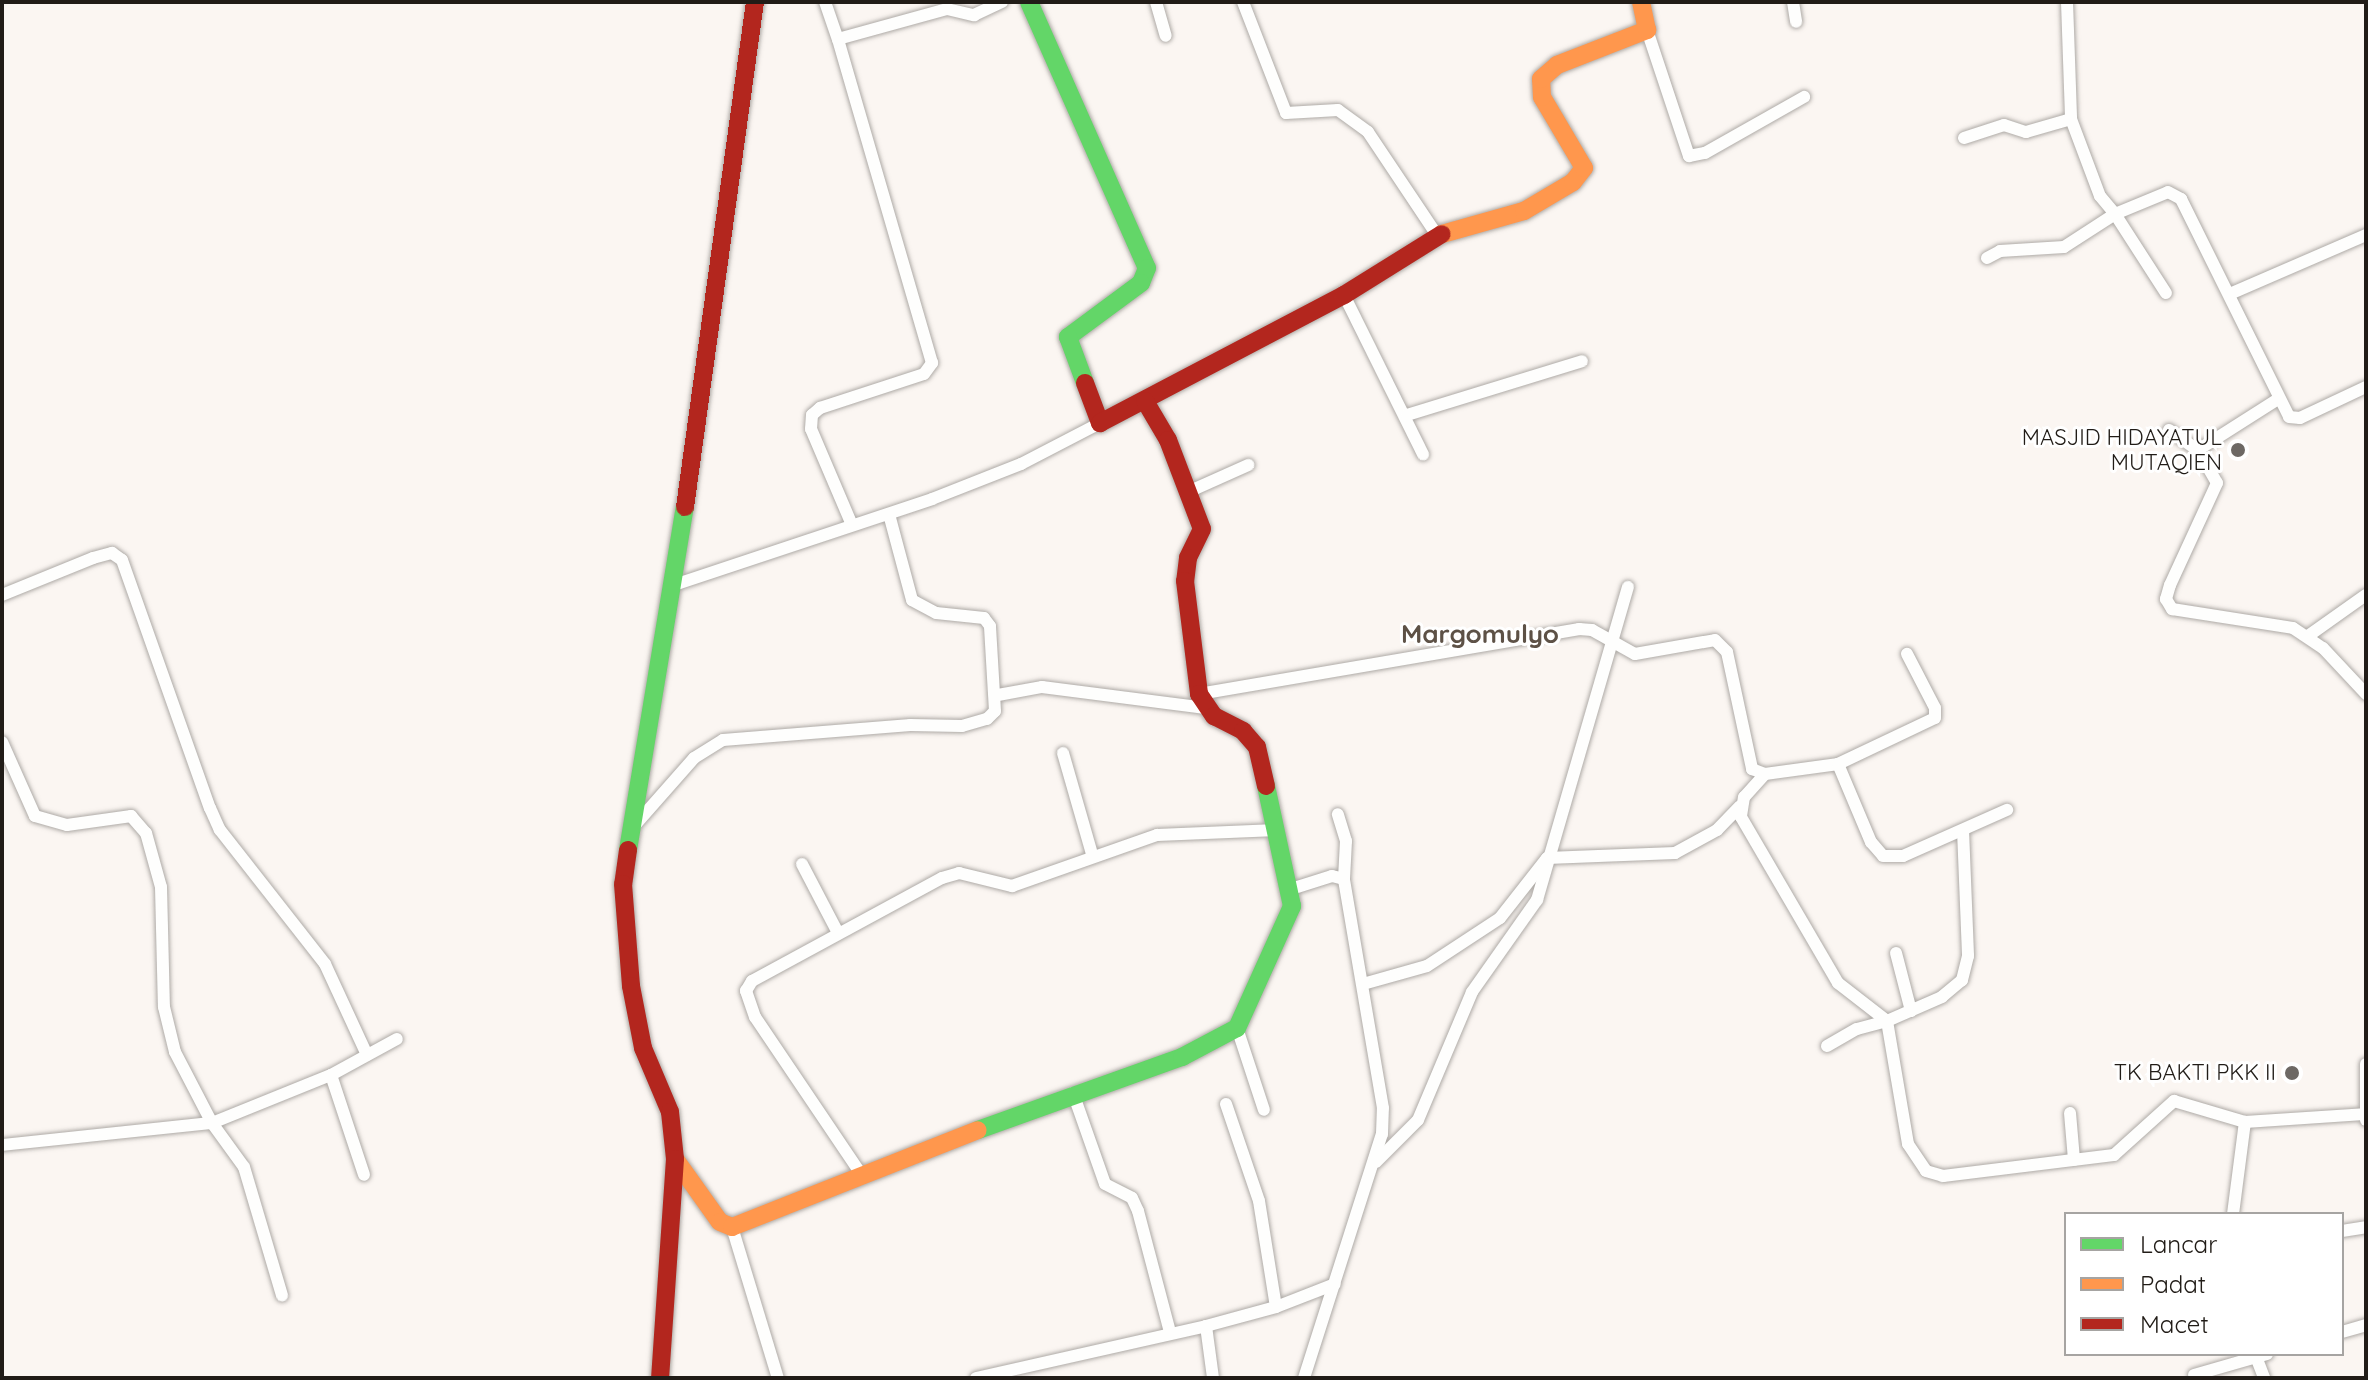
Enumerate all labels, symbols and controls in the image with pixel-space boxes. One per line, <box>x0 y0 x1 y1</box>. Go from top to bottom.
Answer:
place label: MASJID HIDAYATUL MUTAQIEN <box>2022 424 2222 476</box>
marker: MASJID HIDAYATUL MUTAQIEN <box>2229 441 2247 459</box>
district label: Margomulyo <box>1401 618 1559 650</box>
place label: TK BAKTI PKK II <box>2114 1060 2276 1086</box>
marker: TK BAKTI PKK II <box>2283 1064 2301 1082</box>
legend <box>2064 1212 2344 1356</box>
text: Lancar <box>2140 1229 2217 1259</box>
text: Padat <box>2140 1269 2206 1299</box>
text: Macet <box>2140 1309 2209 1339</box>

